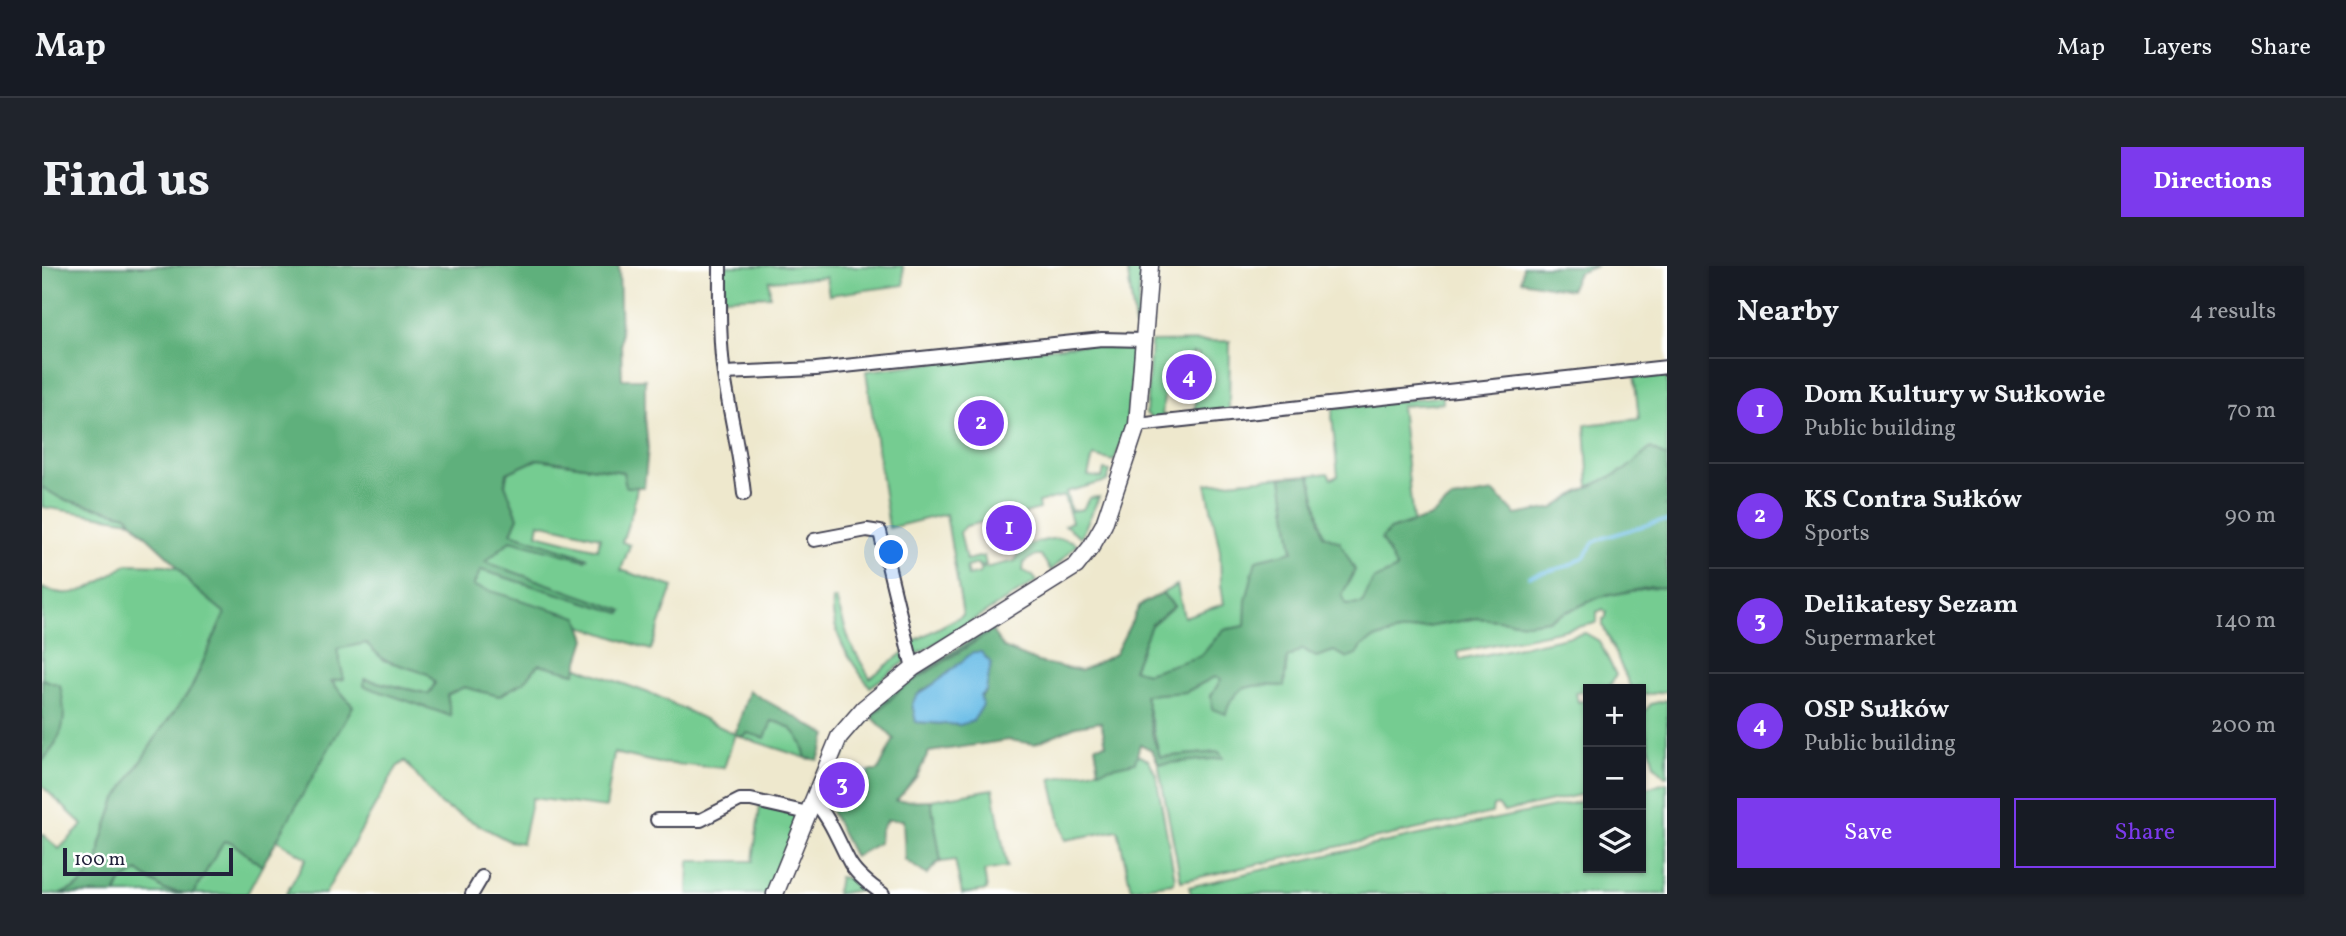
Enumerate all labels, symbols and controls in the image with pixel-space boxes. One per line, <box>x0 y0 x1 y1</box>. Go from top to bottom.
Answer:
text: Map <box>35 25 106 71</box>
text: Map <box>2057 31 2105 65</box>
text: Layers <box>2143 31 2212 65</box>
text: Share <box>2250 31 2311 65</box>
button: Directions <box>2121 147 2304 217</box>
text: Find us <box>42 148 210 217</box>
text: Nearby <box>1737 291 1839 333</box>
text: 4 results <box>2190 296 2276 328</box>
pin: 4 <box>1166 351 1212 403</box>
text: Dom Kultury w Sułkowie <box>1804 377 2106 413</box>
text: 1 <box>1755 395 1765 427</box>
text: 70 m <box>2227 395 2276 427</box>
pin: 2 <box>958 397 1004 449</box>
text: Public building <box>1804 413 1956 445</box>
text: KS Contra Sułków <box>1804 482 2022 518</box>
text: 2 <box>1754 500 1766 532</box>
text: 90 m <box>2225 500 2276 532</box>
pin: 1 <box>986 502 1032 554</box>
text: Sports <box>1804 518 1870 550</box>
your location <box>874 535 908 569</box>
text: Delikatesy Sezam <box>1804 587 2018 623</box>
text: 3 <box>1754 605 1766 637</box>
text: 140 m <box>2215 605 2276 637</box>
text: Supermarket <box>1804 623 1936 655</box>
map controls <box>1583 684 1646 873</box>
button: + <box>1583 684 1646 747</box>
text: OSP Sułków <box>1804 692 1949 728</box>
text: 4 <box>1753 710 1767 742</box>
text: 200 m <box>2211 710 2276 742</box>
text: Public building <box>1804 728 1956 760</box>
button: − <box>1583 747 1646 810</box>
pin: 3 <box>819 759 865 811</box>
button: Save <box>1737 798 2000 868</box>
button: Share <box>2014 798 2276 868</box>
button: layers <box>1583 810 1646 873</box>
scale bar <box>63 845 233 877</box>
text: 100 m <box>74 847 125 873</box>

